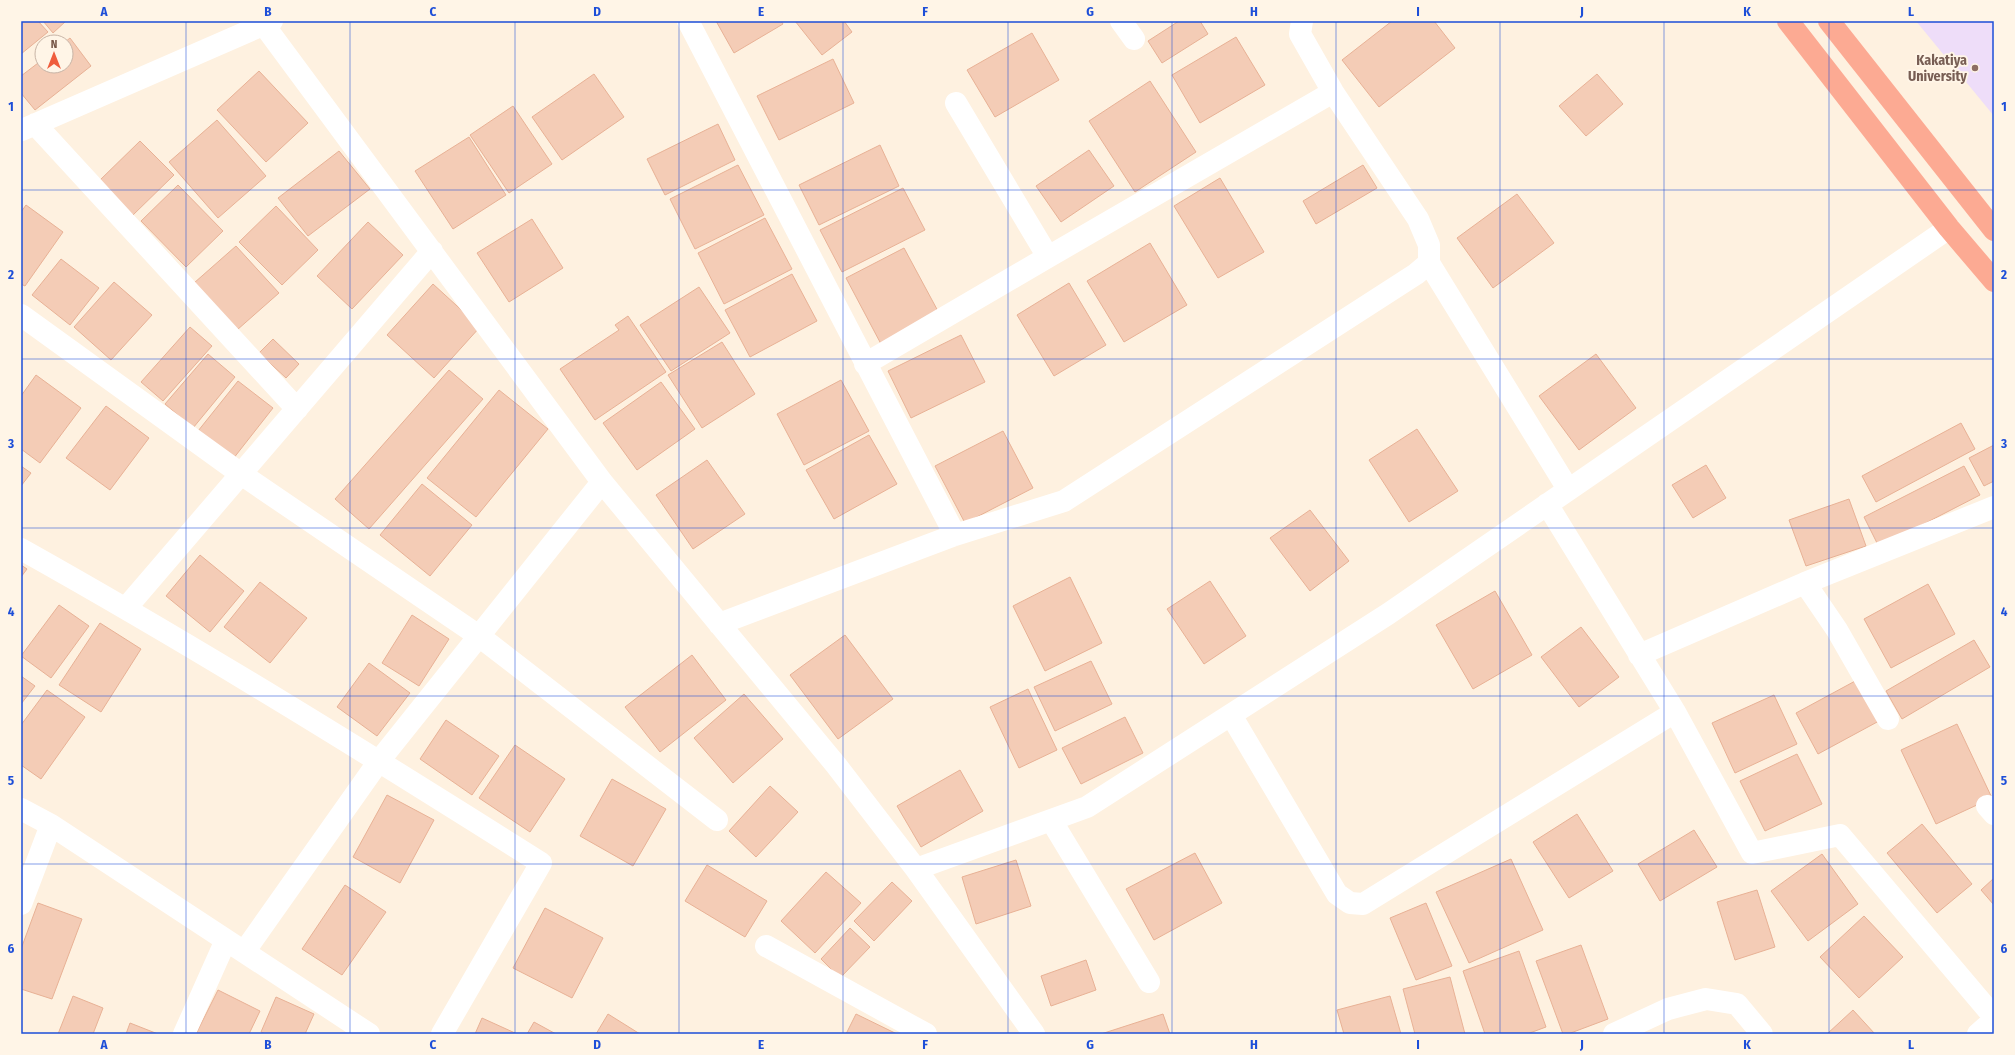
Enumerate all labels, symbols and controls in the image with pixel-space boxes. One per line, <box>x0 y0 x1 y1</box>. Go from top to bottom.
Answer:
text: A <box>99 4 108 19</box>
text: B <box>264 4 272 19</box>
text: C <box>430 4 437 19</box>
text: D <box>593 4 601 19</box>
text: E <box>758 4 764 19</box>
text: F <box>922 4 928 19</box>
text: G <box>1086 4 1094 19</box>
text: H <box>1250 4 1258 19</box>
text: I <box>1416 4 1420 19</box>
text: J <box>1579 4 1584 19</box>
text: K <box>1743 4 1751 19</box>
text: L <box>1908 4 1914 19</box>
north arrow <box>34 34 74 74</box>
text: N <box>51 38 57 51</box>
place label: Kakatiya University <box>1908 52 1967 85</box>
marker: Kakatiya University <box>1970 63 1980 73</box>
text: 1 <box>8 99 14 114</box>
text: 1 <box>2001 99 2007 114</box>
text: 2 <box>7 267 14 282</box>
text: 2 <box>2000 267 2007 282</box>
text: 3 <box>7 436 14 451</box>
text: 3 <box>2000 436 2007 451</box>
text: 4 <box>8 604 15 619</box>
text: 4 <box>2001 604 2008 619</box>
text: 5 <box>8 773 14 788</box>
text: 5 <box>2001 773 2007 788</box>
text: 6 <box>8 941 15 956</box>
text: 6 <box>2001 941 2008 956</box>
text: A <box>99 1037 108 1052</box>
text: B <box>264 1037 272 1052</box>
text: C <box>430 1037 437 1052</box>
text: D <box>593 1037 601 1052</box>
text: E <box>758 1037 764 1052</box>
text: F <box>922 1037 928 1052</box>
text: G <box>1086 1037 1094 1052</box>
text: H <box>1250 1037 1258 1052</box>
text: I <box>1416 1037 1420 1052</box>
text: J <box>1579 1037 1584 1052</box>
text: K <box>1743 1037 1751 1052</box>
text: L <box>1908 1037 1914 1052</box>

